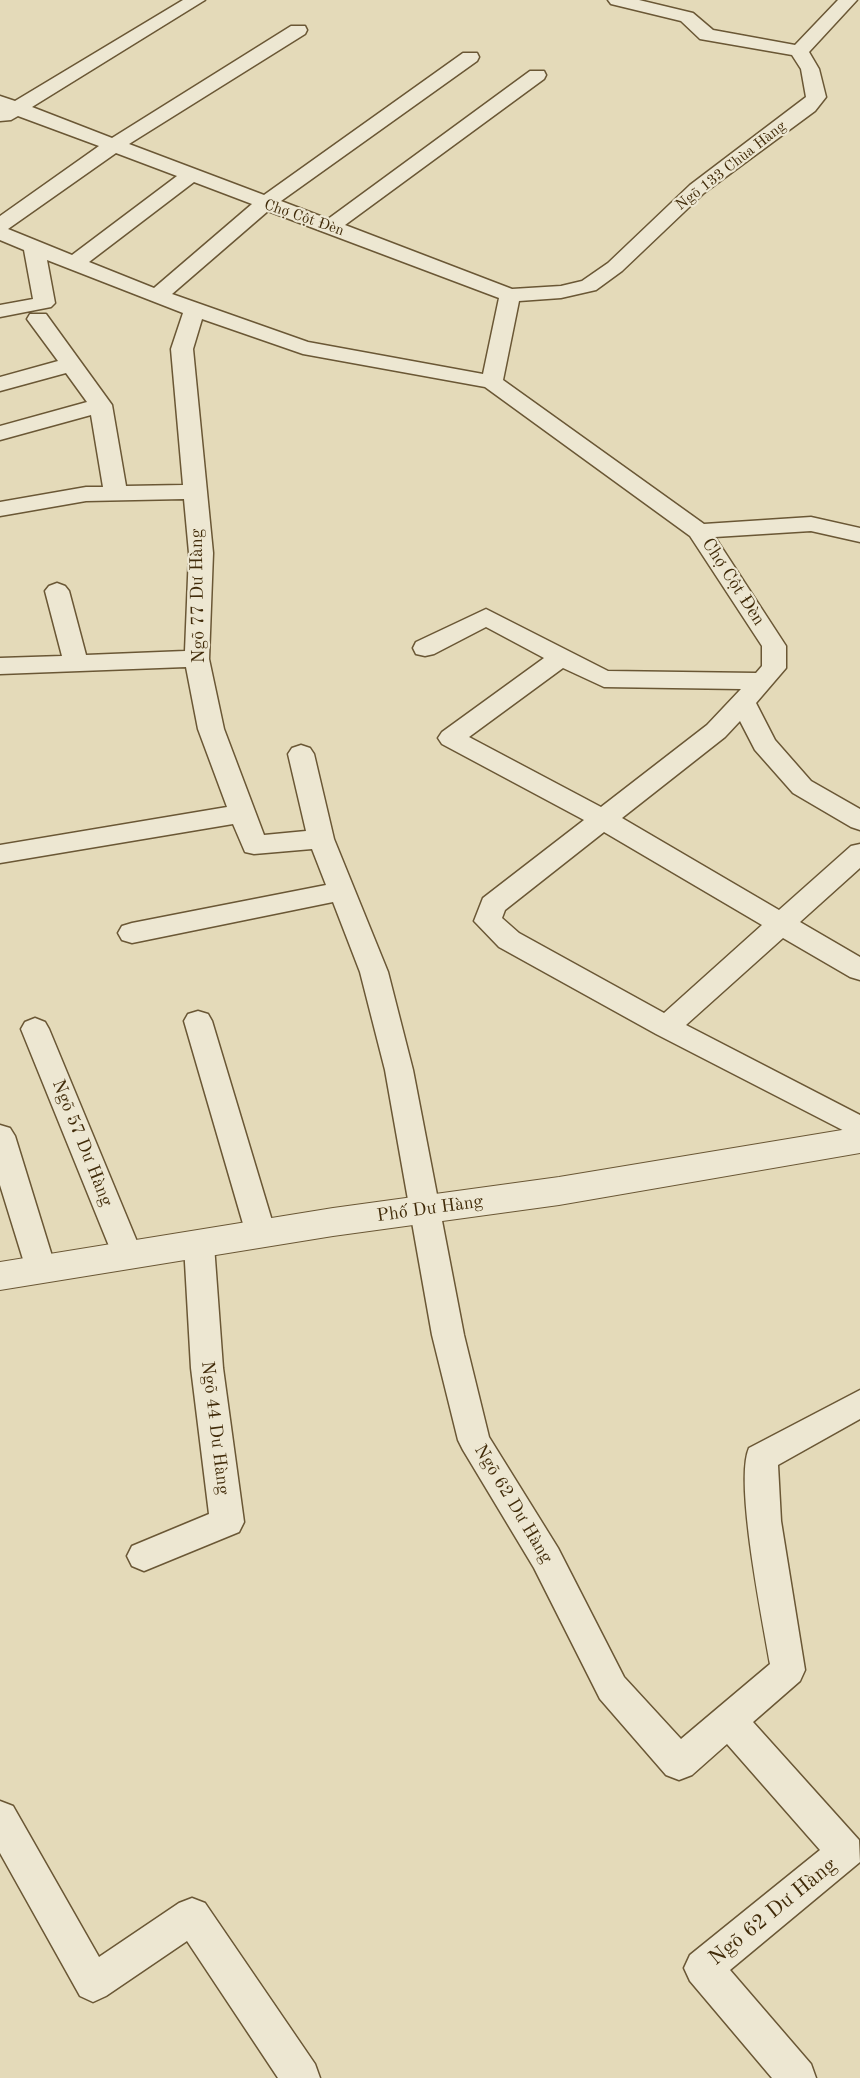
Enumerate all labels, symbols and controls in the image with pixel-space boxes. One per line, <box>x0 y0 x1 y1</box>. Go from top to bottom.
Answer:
street label: Ngõ 133 Chùa Hàng <box>672 117 790 215</box>
street label: Chợ Cột Đèn <box>262 196 346 240</box>
street label: Ngõ 77 Dư Hàng <box>186 528 210 664</box>
street label: Chợ Cột Đèn <box>697 534 769 630</box>
street label: Ngõ 57 Dư Hàng <box>47 1077 117 1209</box>
street label: Phố Dư Hàng <box>375 1191 485 1227</box>
street label: Ngõ 44 Dư Hàng <box>196 1360 234 1496</box>
street label: Ngõ 62 Dư Hàng <box>469 1441 557 1567</box>
street label: Ngõ 62 Dư Hàng <box>704 1853 842 1971</box>

